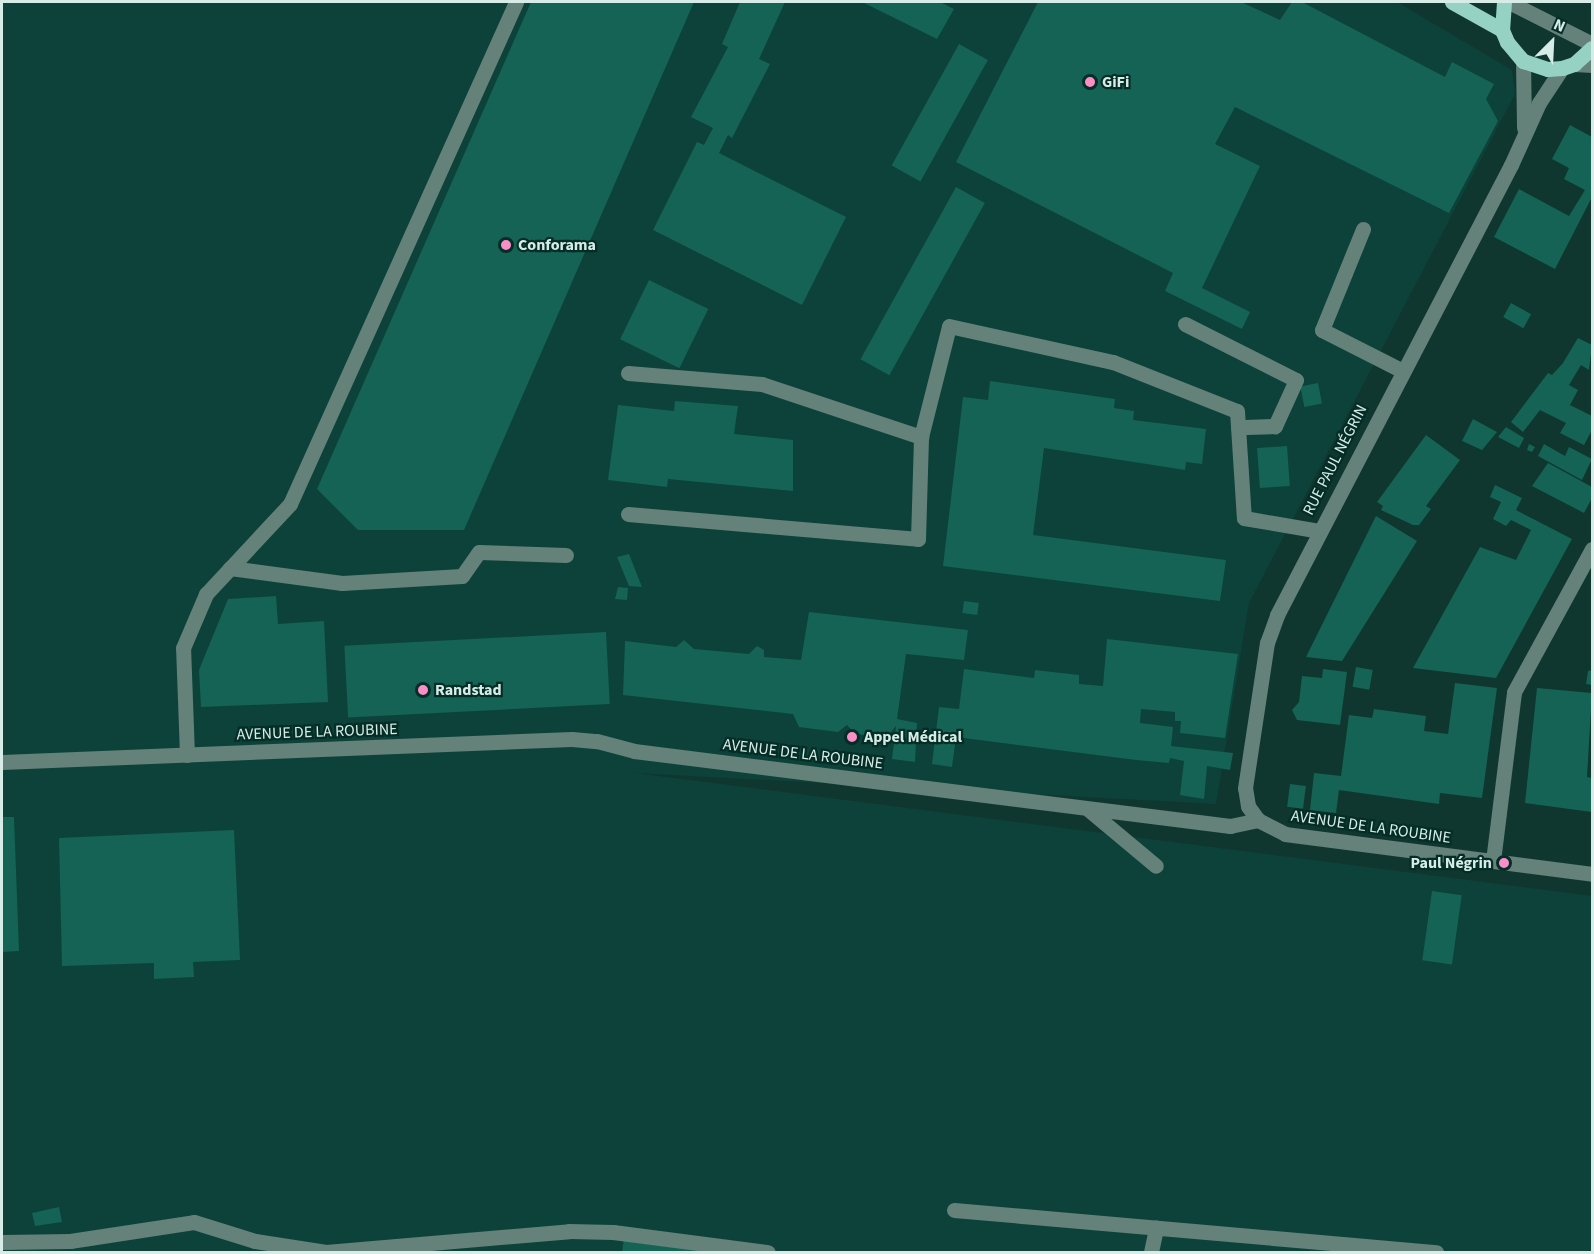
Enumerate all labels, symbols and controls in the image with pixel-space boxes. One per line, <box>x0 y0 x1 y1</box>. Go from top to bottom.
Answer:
north arrow <box>1522 12 1582 72</box>
text: N <box>1550 13 1569 38</box>
place label: GiFi <box>1102 72 1129 92</box>
marker: GiFi <box>1083 75 1097 89</box>
place label: Conforama <box>518 235 596 255</box>
marker: Conforama <box>499 238 513 252</box>
street label: RUE PAUL NÉGRIN <box>1299 402 1371 518</box>
place label: Randstad <box>435 680 502 700</box>
marker: Randstad <box>416 683 430 697</box>
street label: AVENUE DE LA ROUBINE <box>236 720 398 744</box>
place label: Appel Médical <box>864 727 962 747</box>
marker: Appel Médical <box>845 730 859 744</box>
street label: AVENUE DE LA ROUBINE <box>722 735 884 773</box>
street label: AVENUE DE LA ROUBINE <box>1290 806 1452 848</box>
place label: Paul Négrin <box>1410 853 1492 873</box>
marker: Paul Négrin <box>1497 856 1511 870</box>

